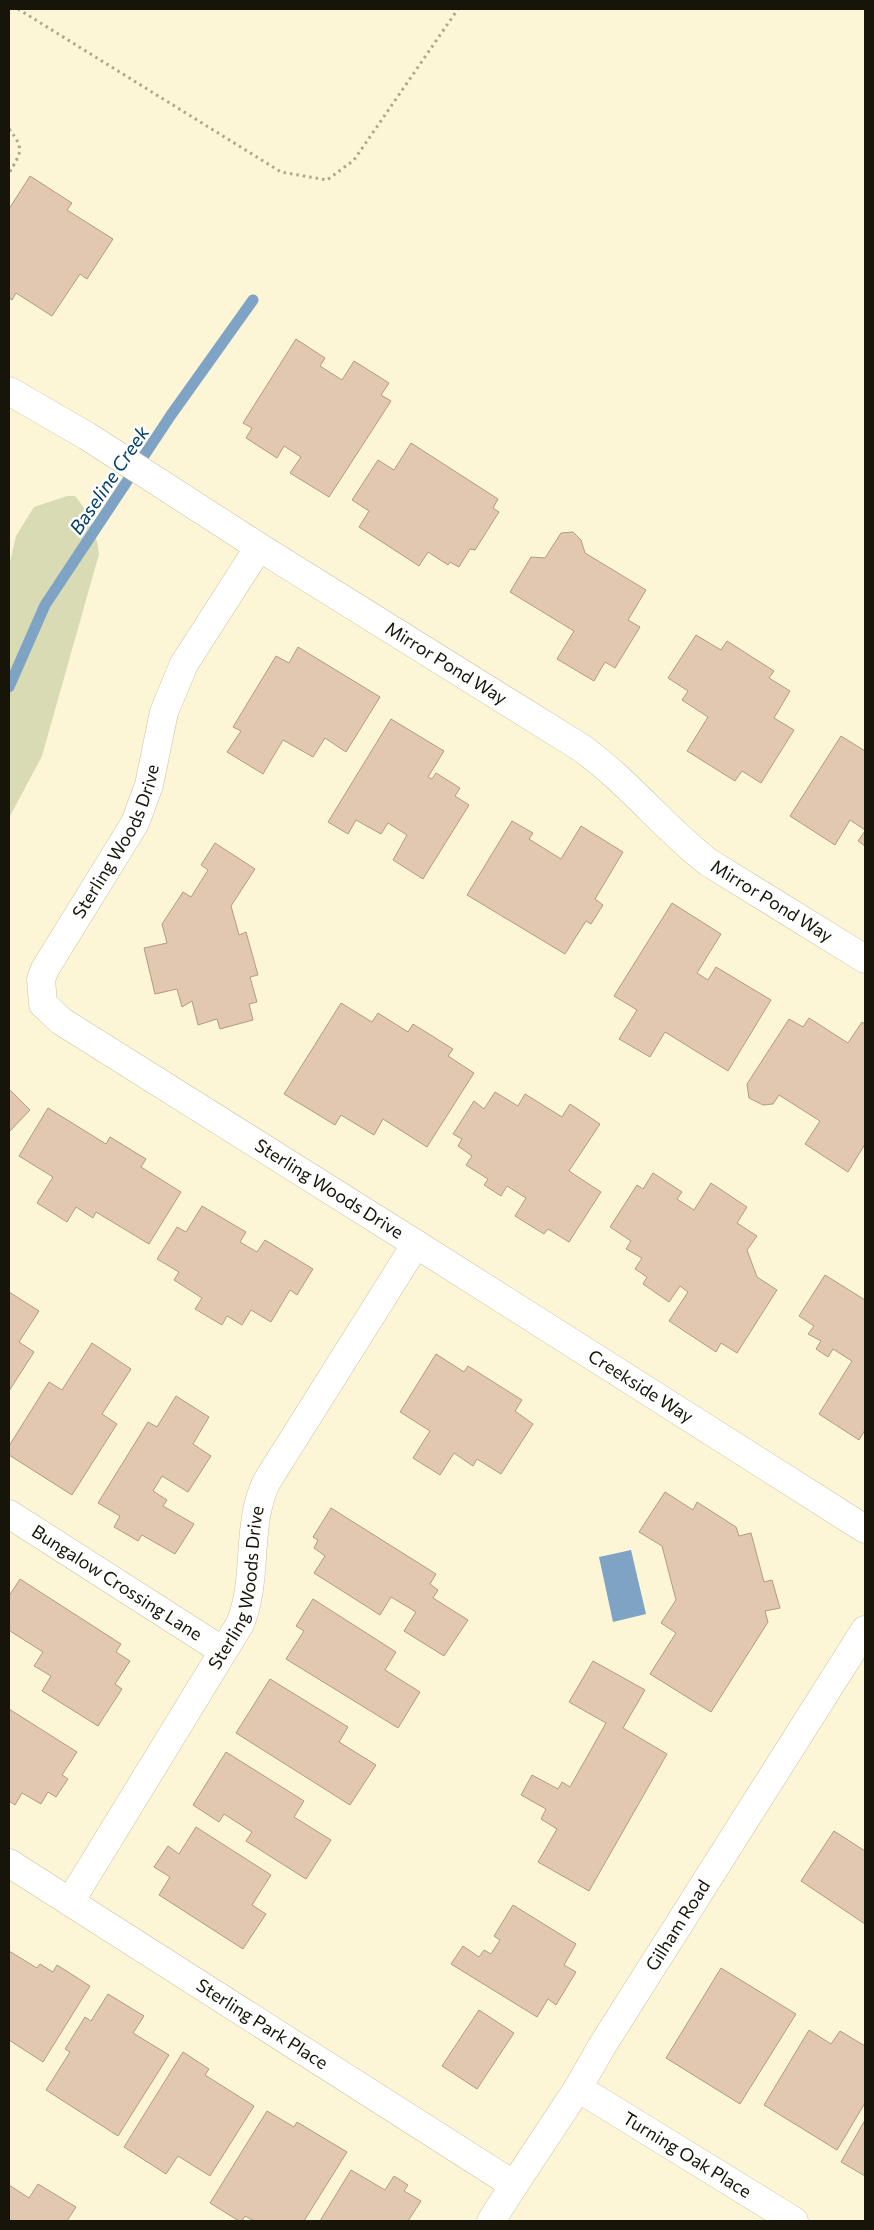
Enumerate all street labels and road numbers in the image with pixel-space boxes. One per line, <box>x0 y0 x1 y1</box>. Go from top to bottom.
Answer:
street label: Mirror Pond Way <box>382 616 511 709</box>
street label: Sterling Woods Drive <box>67 762 163 922</box>
street label: Mirror Pond Way <box>707 855 837 946</box>
street label: Sterling Woods Drive <box>251 1133 408 1243</box>
street label: Creekside Way <box>584 1344 698 1427</box>
street label: Sterling Woods Drive <box>203 1504 268 1673</box>
street label: Bungalow Crossing Lane <box>28 1520 207 1645</box>
street label: Gilham Road <box>640 1875 714 1975</box>
street label: Sterling Park Place <box>193 1973 332 2074</box>
street label: Turning Oak Place <box>619 2106 756 2202</box>

